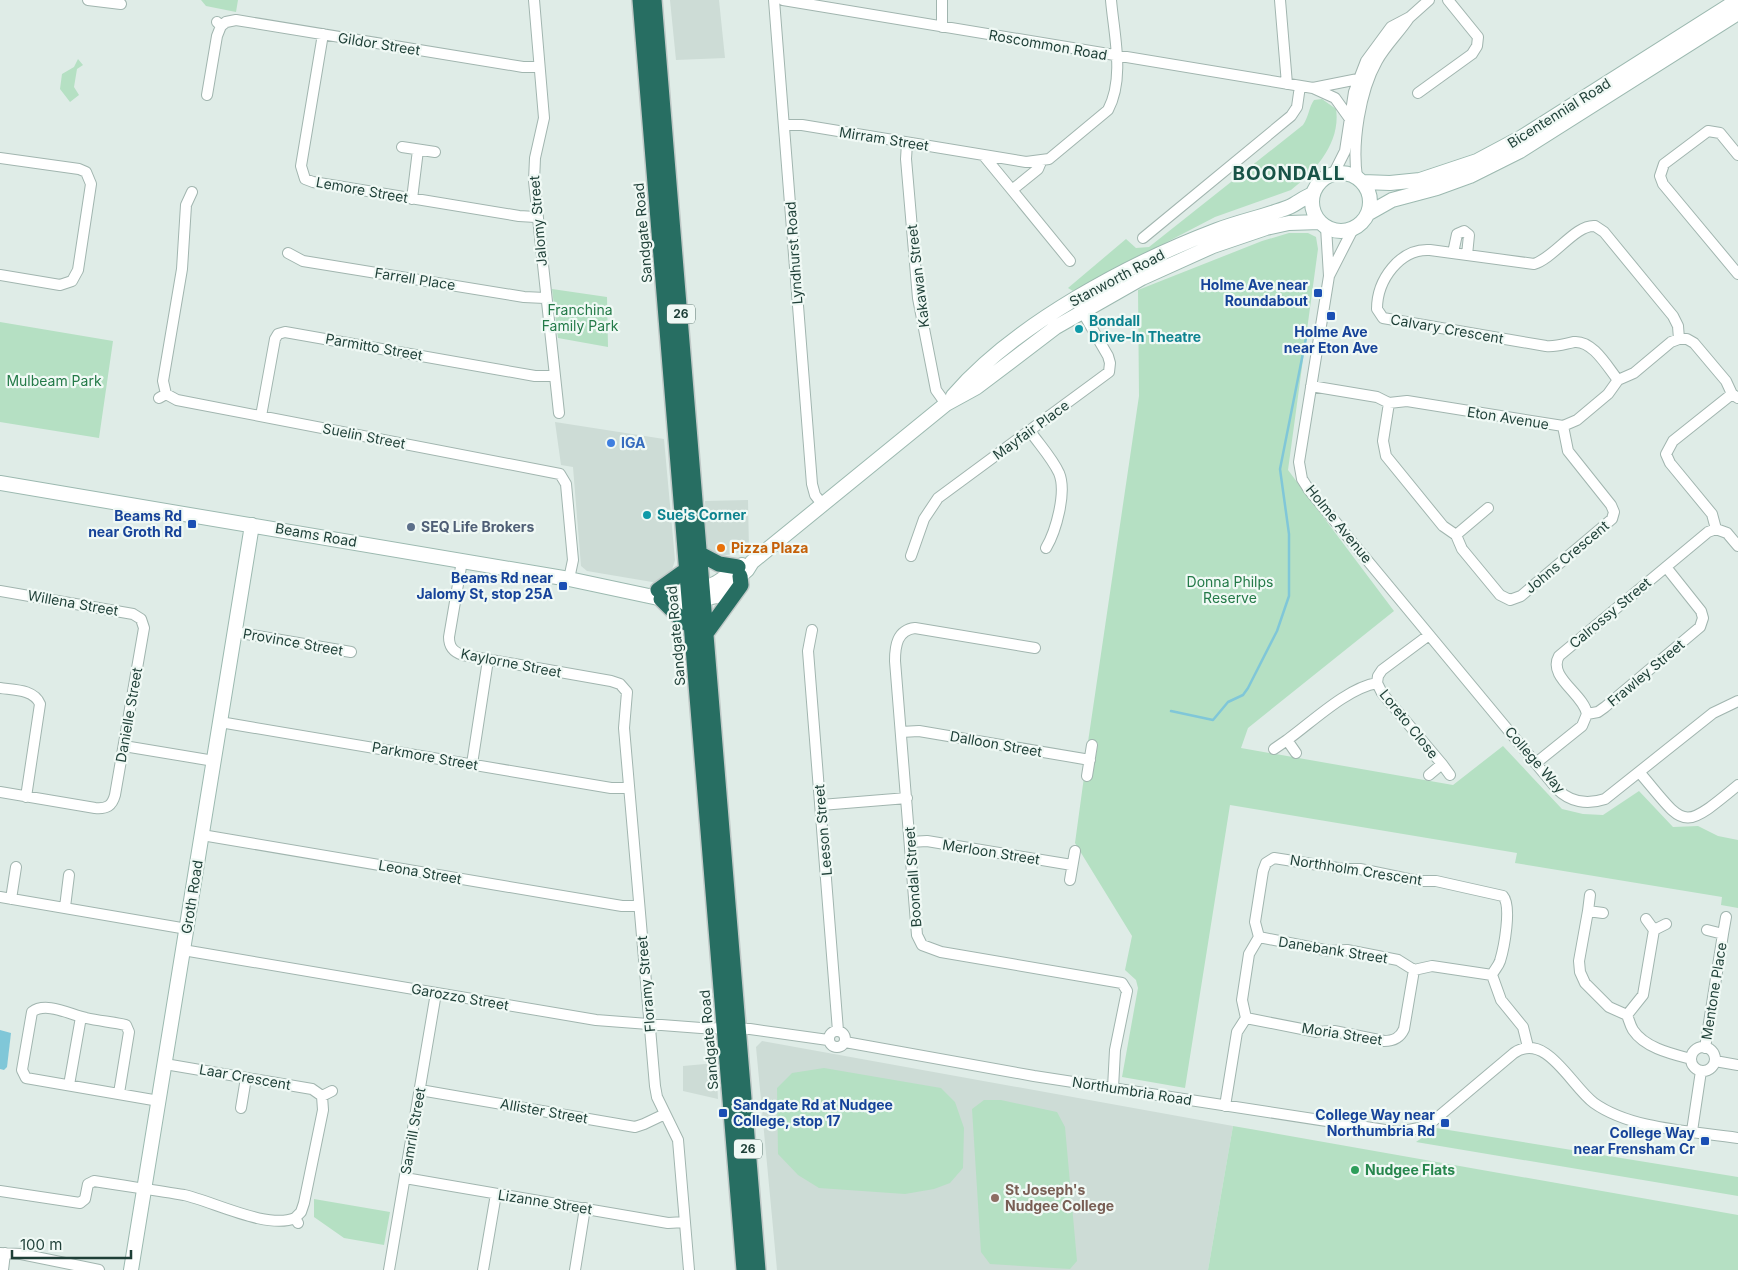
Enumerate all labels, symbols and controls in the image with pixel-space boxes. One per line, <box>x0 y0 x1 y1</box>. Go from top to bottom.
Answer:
street label: Roscommon Road <box>988 26 1109 63</box>
street label: Gildor Street <box>337 29 422 58</box>
street label: Bicentennial Road <box>1504 74 1613 151</box>
street label: Mirram Street <box>838 123 930 154</box>
district label: BOONDALL <box>1233 162 1345 185</box>
street label: Lemore Street <box>315 173 410 206</box>
street label: Jalomy Street <box>525 175 550 267</box>
street label: Sandgate Road <box>630 182 655 284</box>
street label: Lyndhurst Road <box>781 201 806 305</box>
street label: Kakawan Street <box>903 223 932 329</box>
street label: Stanworth Road <box>1066 245 1167 310</box>
street label: Farrell Place <box>373 264 457 293</box>
place label: Holme Ave near Roundabout <box>1200 276 1308 309</box>
marker: Holme Ave near Roundabout <box>1312 287 1324 299</box>
park label: Franchina Family Park <box>542 301 619 334</box>
road number: 26 <box>667 304 695 324</box>
marker: Holme Ave near Eton Ave <box>1325 310 1337 322</box>
street label: Calvary Crescent <box>1389 310 1505 347</box>
place label: Bondall Drive-In Theatre <box>1089 312 1201 345</box>
marker: Bondall Drive-In Theatre <box>1073 323 1085 335</box>
place label: Holme Ave near Eton Ave <box>1284 323 1378 356</box>
street label: Parmitto Street <box>324 330 424 364</box>
park label: Mulbeam Park <box>6 372 102 389</box>
street label: Mayfair Place <box>989 396 1072 463</box>
street label: Eton Avenue <box>1466 403 1550 432</box>
street label: Suelin Street <box>321 419 407 452</box>
place label: IGA <box>621 434 646 451</box>
marker: IGA <box>605 437 617 449</box>
street label: Holme Avenue <box>1303 481 1376 566</box>
place label: Sue's Corner <box>657 506 747 523</box>
place label: Beams Rd near Groth Rd <box>88 507 182 540</box>
marker: Sue's Corner <box>641 509 653 521</box>
street label: Johns Crescent <box>1521 516 1612 597</box>
marker: Beams Rd near Groth Rd <box>186 518 198 530</box>
place label: SEQ Life Brokers <box>421 518 535 535</box>
street label: Beams Road <box>274 519 358 550</box>
marker: SEQ Life Brokers <box>405 521 417 533</box>
place label: Pizza Plaza <box>731 539 809 556</box>
marker: Pizza Plaza <box>715 542 727 554</box>
place label: Beams Rd near Jalomy St, stop 25A <box>416 569 554 602</box>
park label: Donna Philps Reserve <box>1187 573 1273 606</box>
street label: Calrossy Street <box>1566 573 1654 652</box>
marker: Beams Rd near Jalomy St, stop 25A <box>557 580 569 592</box>
street label: Sandgate Road <box>663 585 688 687</box>
street label: Willena Street <box>26 586 120 619</box>
street label: Province Street <box>242 624 345 659</box>
street label: Frawley Street <box>1604 635 1688 710</box>
street label: Kaylorne Street <box>459 644 563 681</box>
street label: Danielle Street <box>112 666 145 764</box>
street label: Loreto Close <box>1376 686 1442 762</box>
street label: College Way <box>1502 723 1569 797</box>
street label: Dalloon Street <box>949 727 1044 760</box>
street label: Parkmore Street <box>371 738 480 773</box>
street label: Leeson Street <box>810 783 835 876</box>
street label: Boondall Street <box>900 826 924 928</box>
street label: Merloon Street <box>941 835 1041 868</box>
street label: Northholm Crescent <box>1289 851 1424 888</box>
street label: Leona Street <box>377 856 463 887</box>
street label: Groth Road <box>177 859 206 935</box>
street label: Danebank Street <box>1277 932 1389 967</box>
street label: Floramy Street <box>633 935 658 1033</box>
street label: Mentone Place <box>1697 941 1730 1041</box>
street label: Garozzo Street <box>410 980 511 1014</box>
street label: Sandgate Road <box>696 989 721 1091</box>
street label: Moria Street <box>1301 1019 1384 1048</box>
street label: Laar Crescent <box>198 1060 293 1093</box>
street label: Northumbria Road <box>1071 1073 1193 1108</box>
street label: Samrill Street <box>396 1086 429 1176</box>
street label: Allister Street <box>499 1094 590 1127</box>
place label: Sandgate Rd at Nudgee College, stop 17 <box>733 1096 893 1129</box>
place label: College Way near Northumbria Rd <box>1315 1106 1435 1139</box>
marker: Sandgate Rd at Nudgee College, stop 17 <box>717 1107 729 1119</box>
marker: College Way near Northumbria Rd <box>1439 1117 1451 1129</box>
place label: College Way near Frensham Cr <box>1573 1124 1696 1157</box>
marker: College Way near Frensham Cr <box>1699 1135 1711 1147</box>
road number: 26 <box>734 1140 762 1158</box>
place label: Nudgee Flats <box>1365 1161 1455 1178</box>
marker: Nudgee Flats <box>1349 1164 1361 1176</box>
place label: St Joseph's Nudgee College <box>1005 1181 1114 1214</box>
street label: Lizanne Street <box>497 1186 594 1217</box>
marker: St Joseph's Nudgee College <box>989 1192 1001 1204</box>
scale bar <box>12 1228 131 1260</box>
text: 100 m <box>20 1235 62 1254</box>

